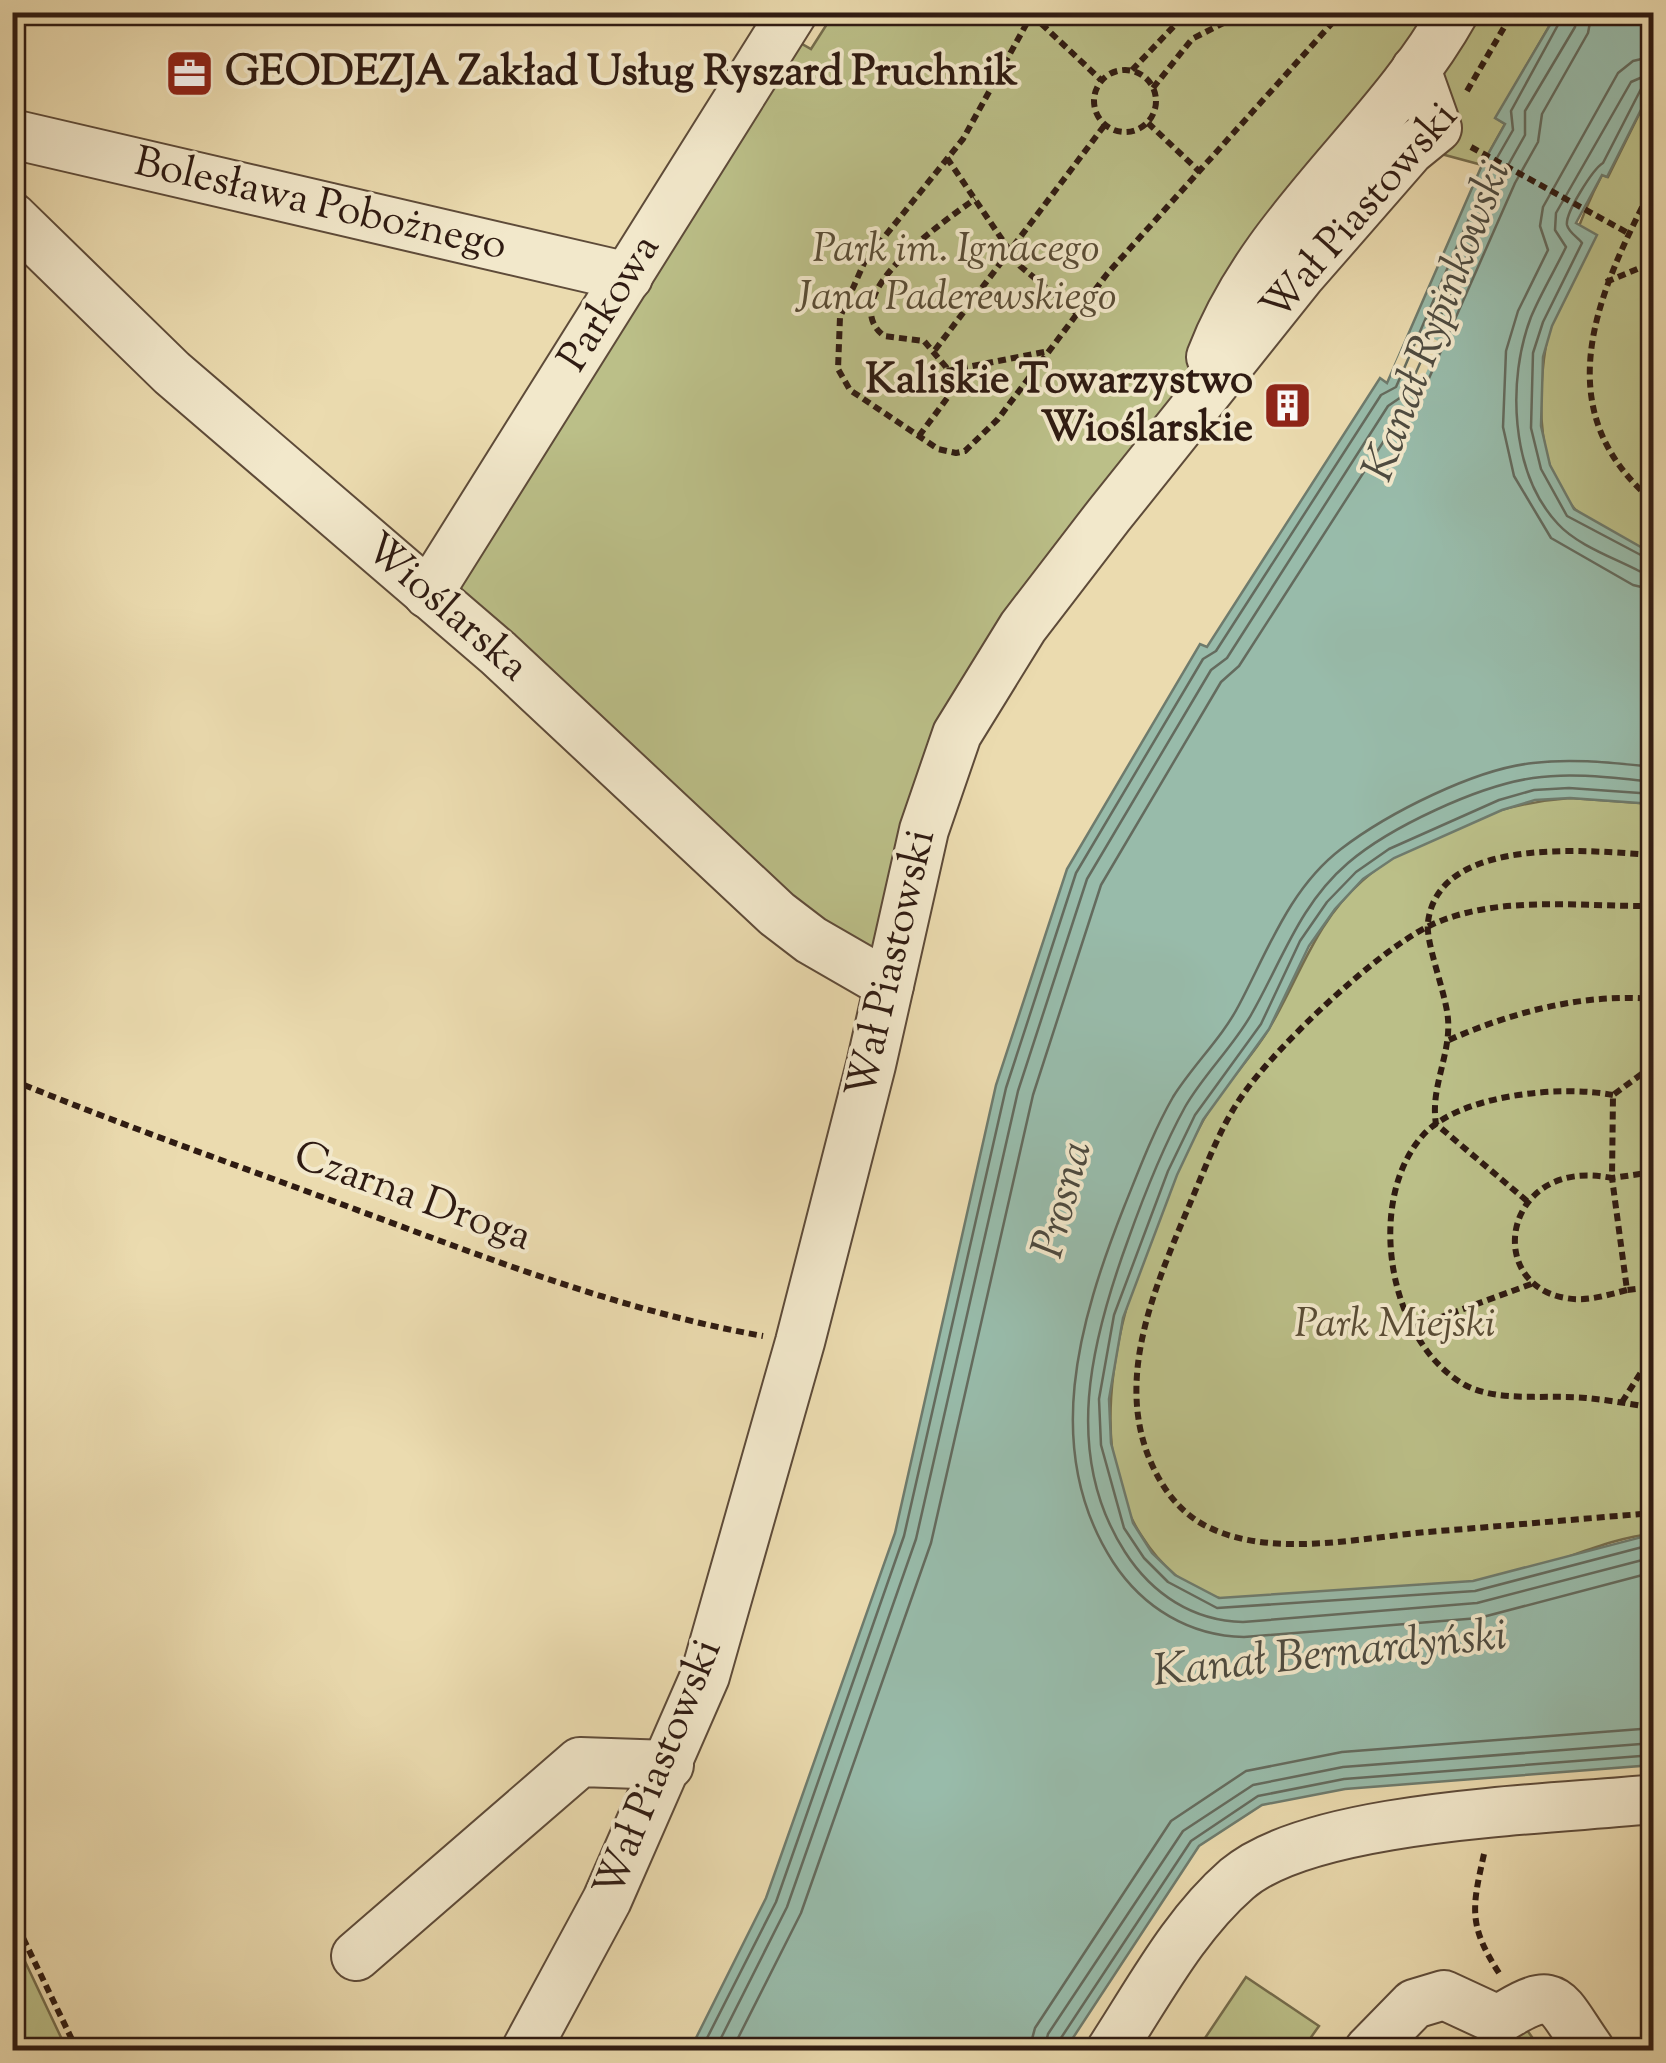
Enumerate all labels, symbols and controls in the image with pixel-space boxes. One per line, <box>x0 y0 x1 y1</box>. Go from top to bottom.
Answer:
place label: GEODEZJA Zakład Usług Ryszard Pruchnik <box>225 44 1018 104</box>
office icon: GEODEZJA Zakład Usług Ryszard Pruchnik <box>164 48 216 100</box>
street label: Wał Piastowski <box>1248 90 1474 336</box>
street label: Bolesława Pobożnego <box>128 134 512 278</box>
water label: Kanał Rypinkowski <box>1348 152 1530 492</box>
park label: Park im. Ignacego Jana Paderewskiego <box>795 221 1116 329</box>
street label: Parkowa <box>545 224 677 384</box>
place label: Kaliskie Towarzystwo Wioślarskie <box>866 352 1253 460</box>
building icon: Kaliskie Towarzystwo Wioślarskie <box>1262 380 1314 432</box>
street label: Wioślarska <box>350 521 540 697</box>
street label: Wał Piastowski <box>833 824 953 1104</box>
street label: Czarna Droga <box>285 1127 539 1269</box>
water label: Prosna <box>1018 1134 1112 1266</box>
park label: Park Miejski <box>1295 1296 1495 1356</box>
water label: Kanał Bernardyński <box>1150 1605 1510 1707</box>
street label: Wał Piastowski <box>581 1631 739 1907</box>

